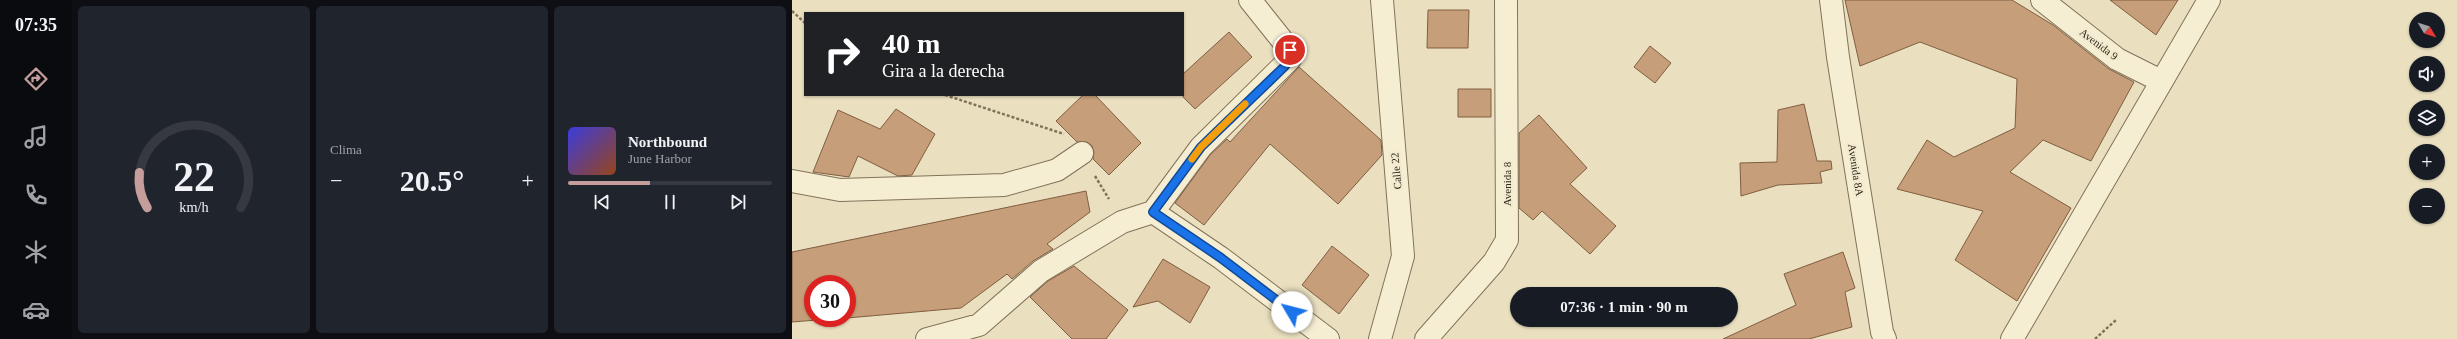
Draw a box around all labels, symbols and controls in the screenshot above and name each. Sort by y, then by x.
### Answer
north arrow [2409,12,2445,48]
map controls [2409,12,2445,224]
text: 07:35 [15,15,57,35]
street label: Avenida 9 [2078,26,2121,63]
icon: right [816,28,868,80]
text: 40 m [882,28,940,59]
pin [1273,33,1307,67]
icon: arrive [1279,39,1301,61]
button: sound [2409,56,2445,92]
text: Gira a la derecha [882,61,1004,81]
icon: directions [22,65,50,93]
button: layers [2409,100,2445,136]
icon: music [22,123,50,151]
text: Northbound [628,134,707,150]
text: Clima [330,142,362,157]
street label: Avenida 8A [1846,143,1866,197]
button: + [2409,144,2445,180]
text: June Harbor [628,151,692,166]
street label: Calle 22 [1388,152,1404,190]
text: 22 [173,153,215,199]
street label: Avenida 8 [1501,161,1513,206]
text: 20.5° [400,164,464,197]
text: − [330,168,342,193]
text: + [522,168,534,193]
icon: phone [22,181,50,209]
button: − [2409,188,2445,224]
icon: previous [591,191,613,213]
icon: pause [659,191,681,213]
icon: next [727,191,749,213]
text: km/h [179,198,209,214]
icon: climate [22,238,50,266]
speed limit sign: 30 [804,275,856,327]
position arrow [1271,291,1313,333]
icon: car [22,296,50,324]
text: 07:36 · 1 min · 90 m [1560,299,1688,315]

